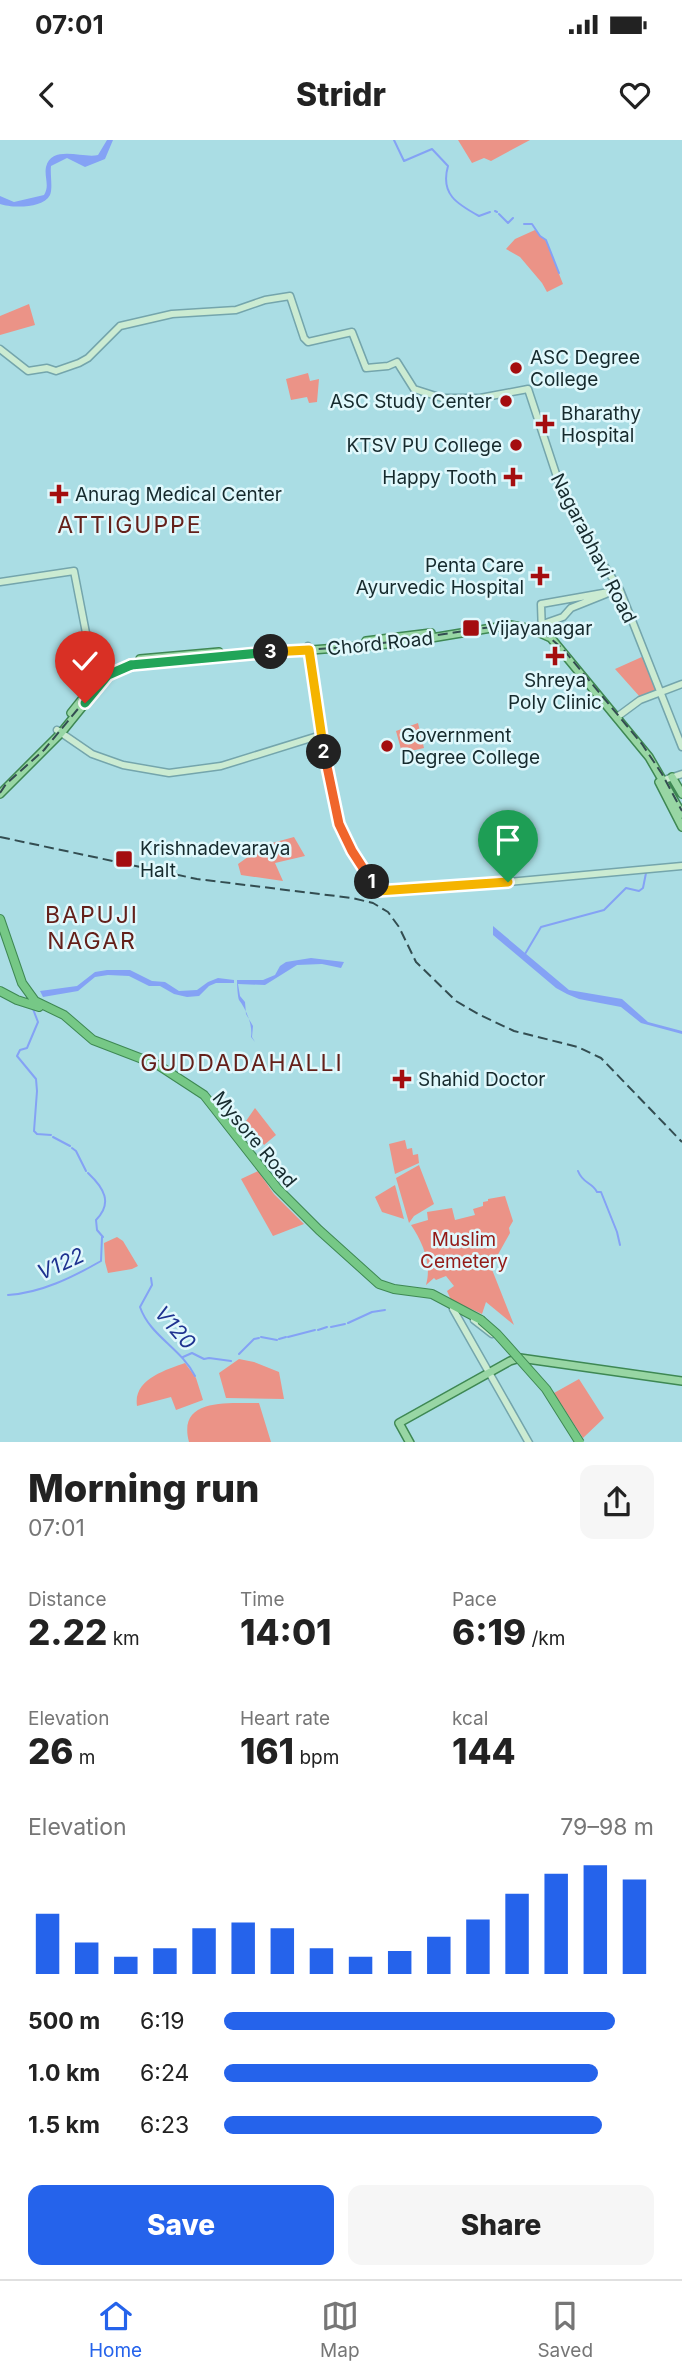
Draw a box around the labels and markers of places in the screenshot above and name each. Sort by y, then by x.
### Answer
place label: ASC Degree College [530,346,640,391]
marker: ASC Degree College [508,360,524,376]
place label: ASC Study Center [330,390,492,413]
marker: ASC Study Center [498,393,514,409]
place label: Bharathy Hospital [561,402,641,447]
marker: Bharathy Hospital [535,414,555,434]
place label: KTSV PU College [346,434,502,457]
marker: KTSV PU College [508,437,524,453]
place label: Happy Tooth [382,466,497,489]
marker: Happy Tooth [503,467,523,487]
place label: Anurag Medical Center [75,483,282,506]
marker: Anurag Medical Center [49,484,69,504]
place label: Penta Care Ayurvedic Hospital [356,554,524,599]
marker: Penta Care Ayurvedic Hospital [530,566,550,586]
place label: Vijayanagar [487,617,592,640]
marker: Vijayanagar [461,618,481,638]
pin [55,631,115,703]
pin: 3 [254,634,288,670]
marker: Shreya Poly Clinic [545,646,565,666]
place label: Shreya Poly Clinic [508,669,602,714]
place label: Government Degree College [401,724,540,769]
pin: 2 [306,734,342,770]
marker: Government Degree College [379,738,395,754]
pin [478,810,538,882]
place label: Krishnadevaraya Halt [140,837,290,882]
marker: Krishnadevaraya Halt [114,849,134,869]
pin: 1 [354,864,390,900]
place label: Shahid Doctor [418,1068,545,1091]
marker: Shahid Doctor [392,1069,412,1089]

